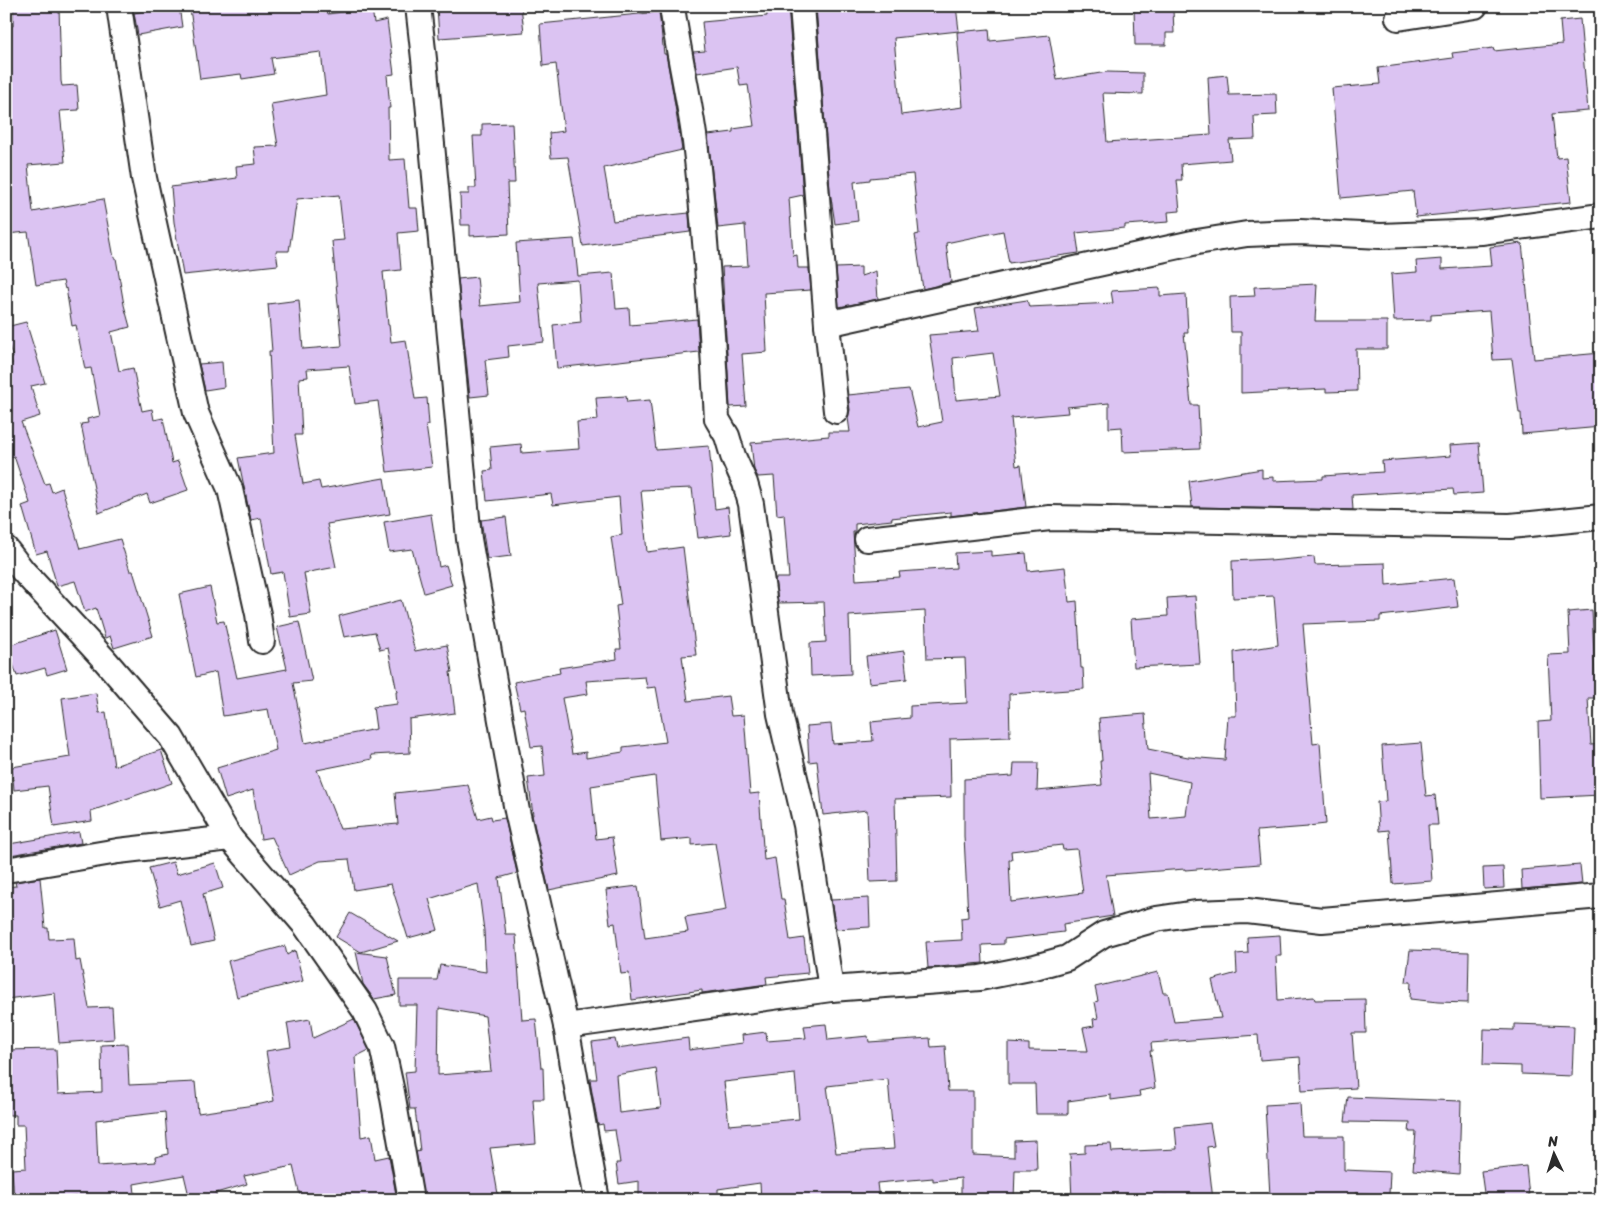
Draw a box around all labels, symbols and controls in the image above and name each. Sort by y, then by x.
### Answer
north arrow [1530,1128,1580,1178]
text: N [1546,1129,1559,1154]

